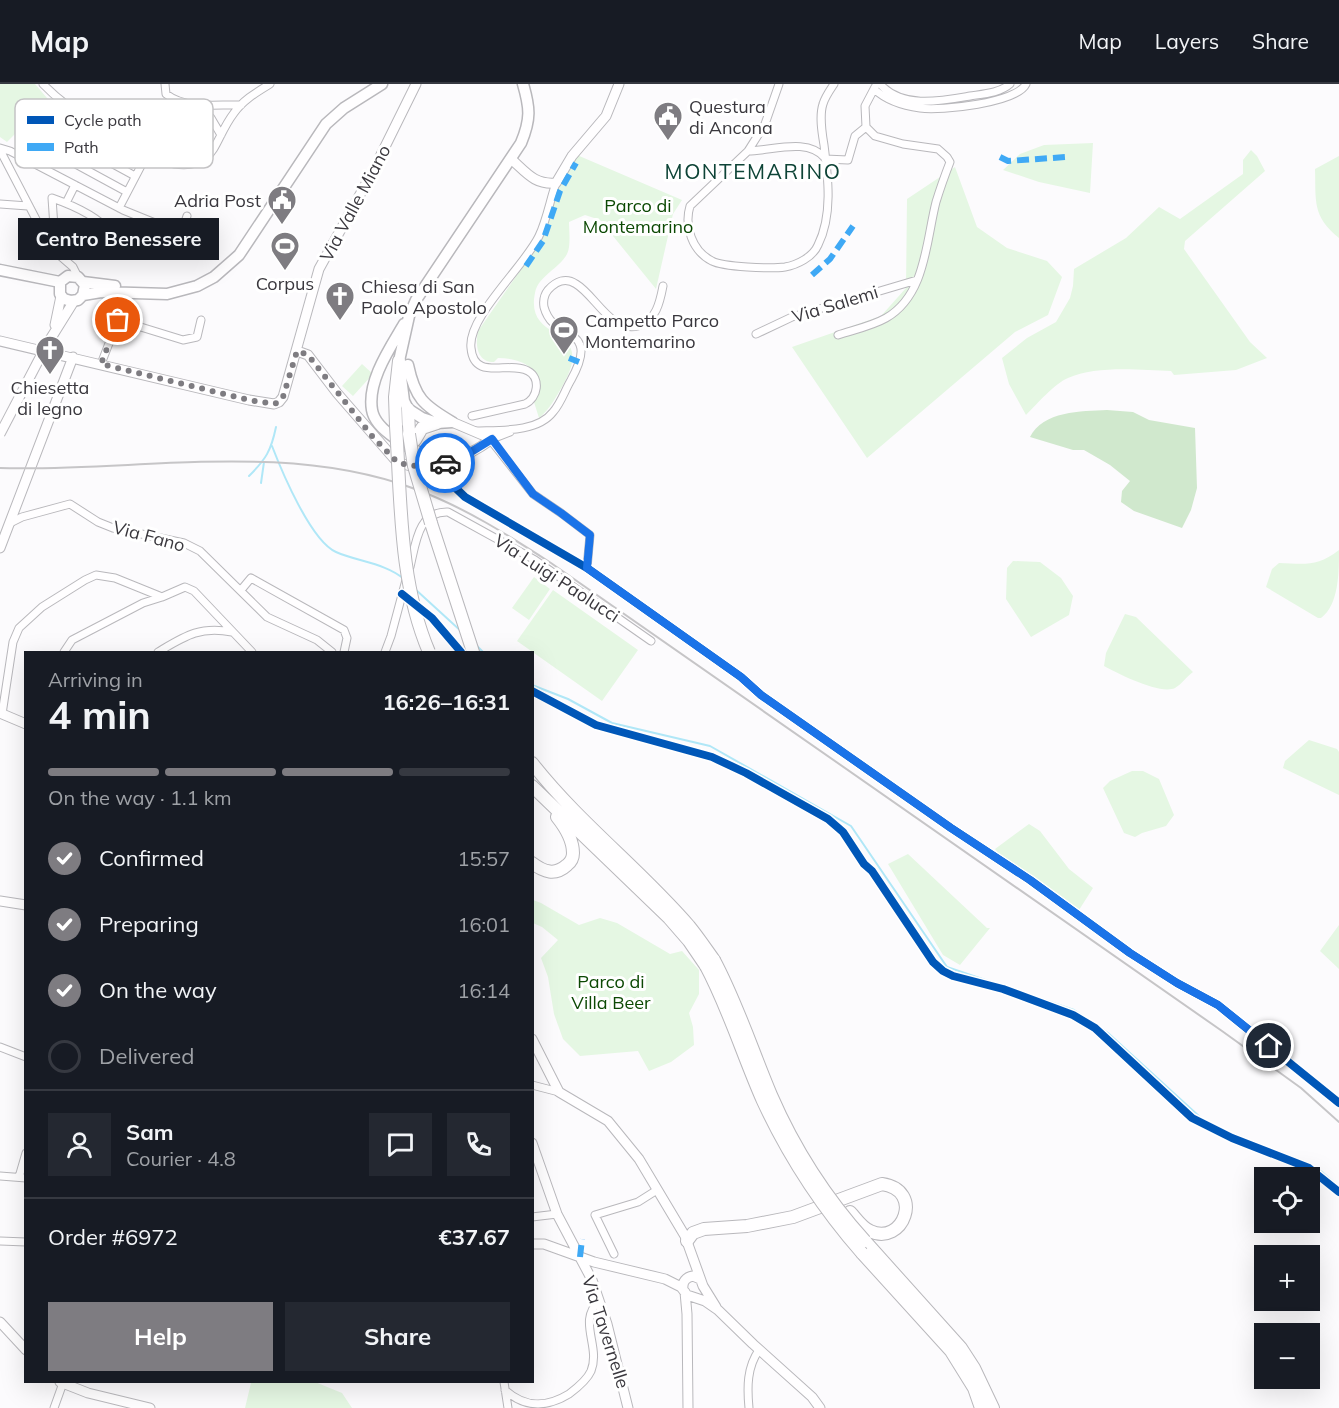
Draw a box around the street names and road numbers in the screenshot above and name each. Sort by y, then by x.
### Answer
street label: Via Valle Miano [315,141,395,265]
street label: Via Salemi [789,280,881,328]
street label: Via Fano [110,515,188,557]
street label: Via Luigi Paolucci [490,529,624,627]
street label: Via Tavernelle [577,1273,635,1391]

